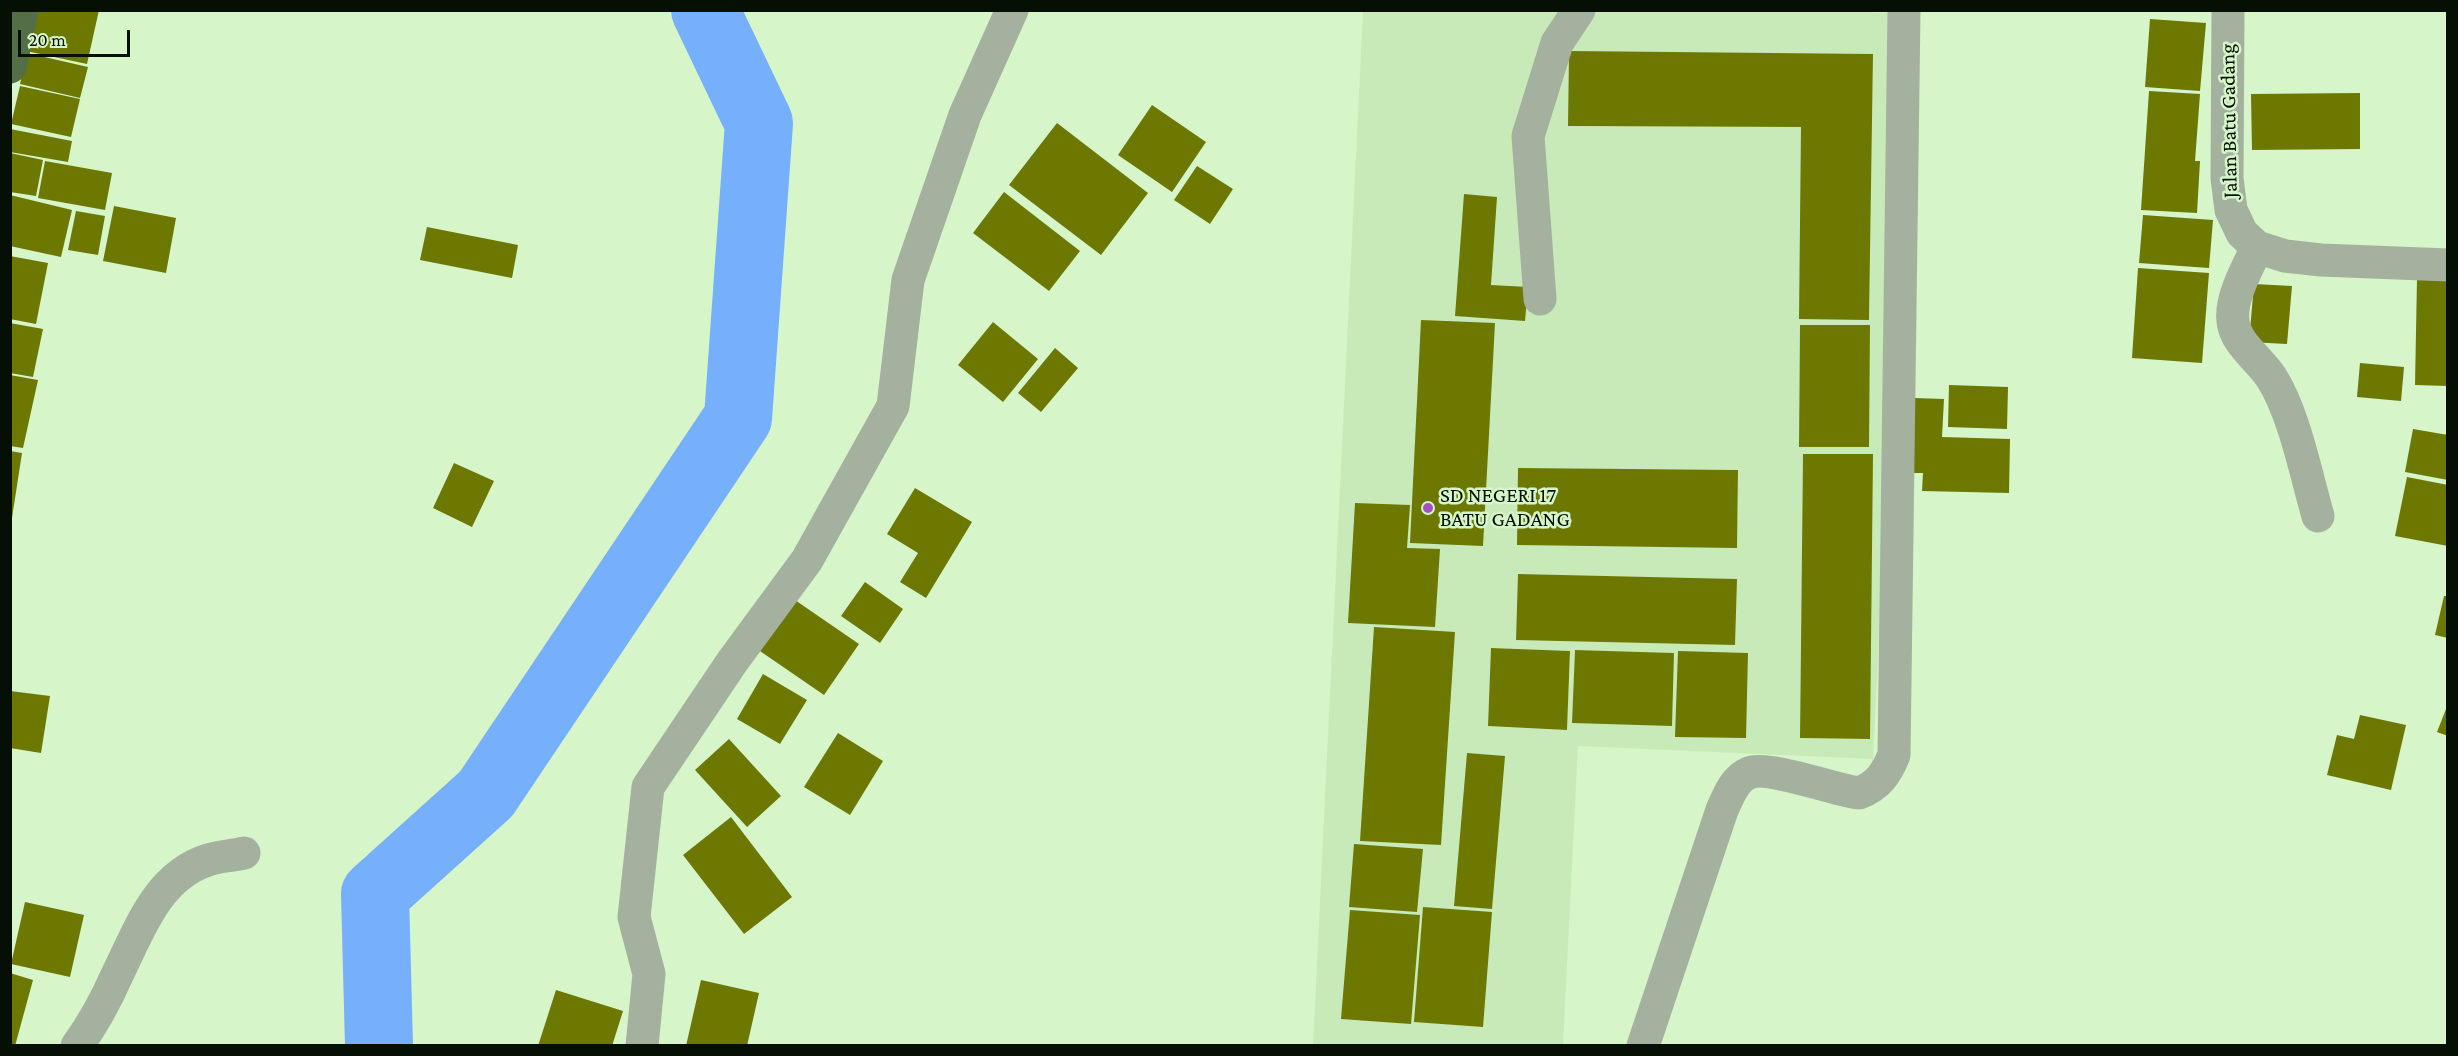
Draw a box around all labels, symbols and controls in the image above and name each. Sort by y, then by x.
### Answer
scale bar [21,18,134,56]
text: 20 m [29,30,66,50]
street label: Jalan Batu Gadang [2215,43,2243,199]
place label: SD NEGERI 17 BATU GADANG [1440,483,1570,533]
marker: SD NEGERI 17 BATU GADANG [1421,501,1435,515]

